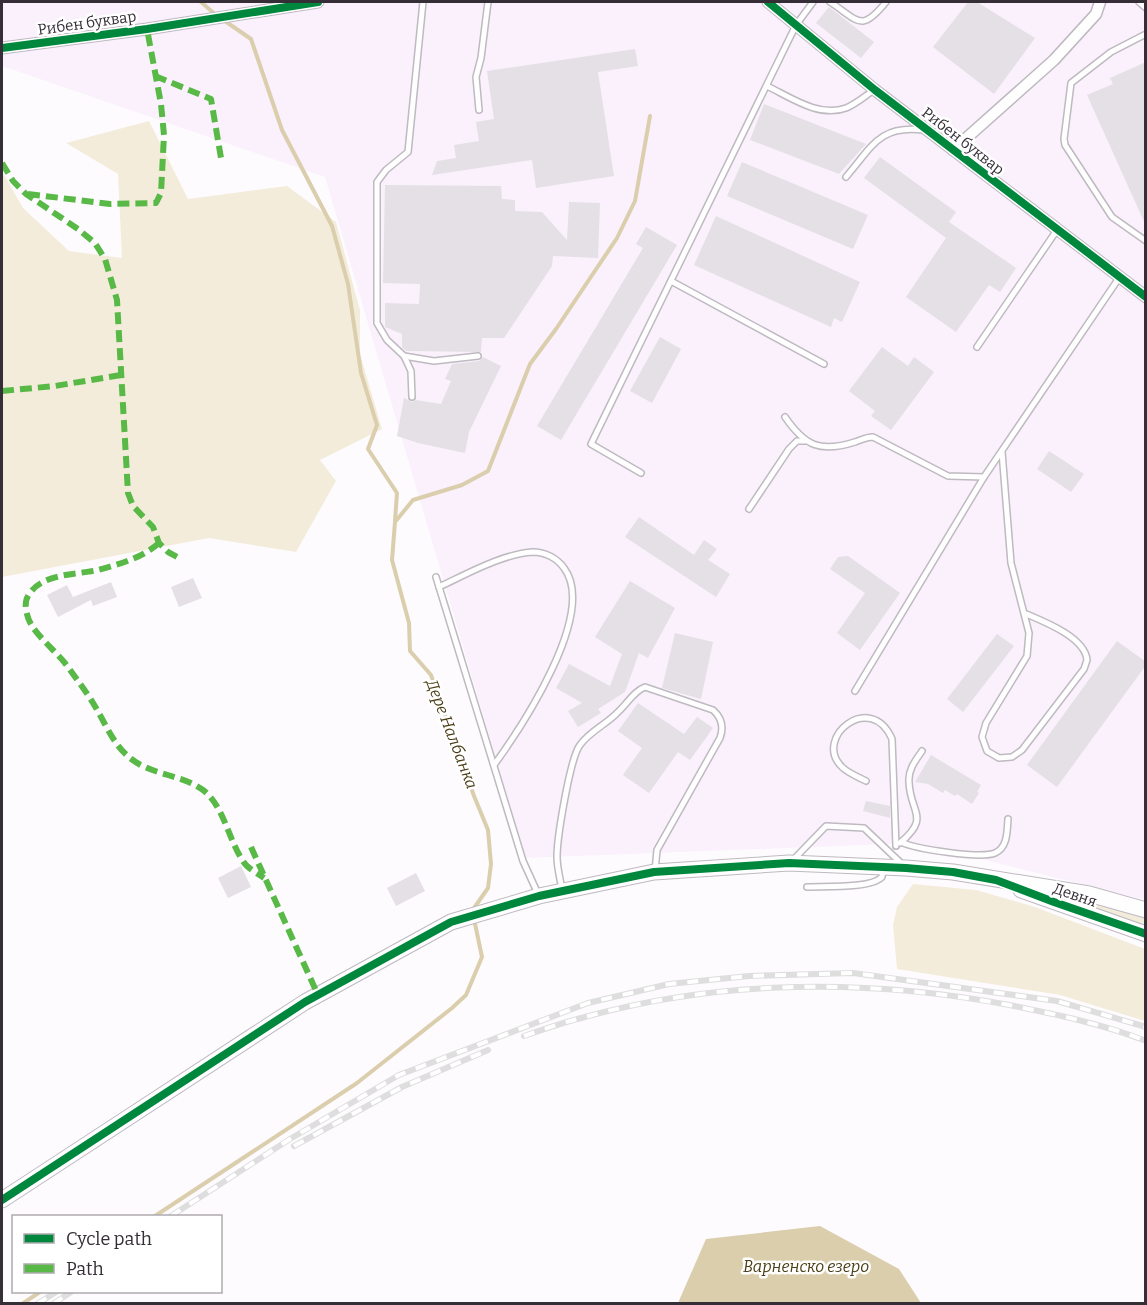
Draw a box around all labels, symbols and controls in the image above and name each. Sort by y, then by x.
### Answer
street label: Рибен буквар [37,7,137,39]
street label: Рибен буквар [918,103,1008,179]
water label: Дере Налбанка [422,676,482,791]
street label: Девня [1051,879,1099,911]
legend [12,1215,222,1293]
text: Cycle path [66,1228,152,1250]
water label: Варненско езеро [743,1257,869,1276]
text: Path [66,1258,104,1280]

